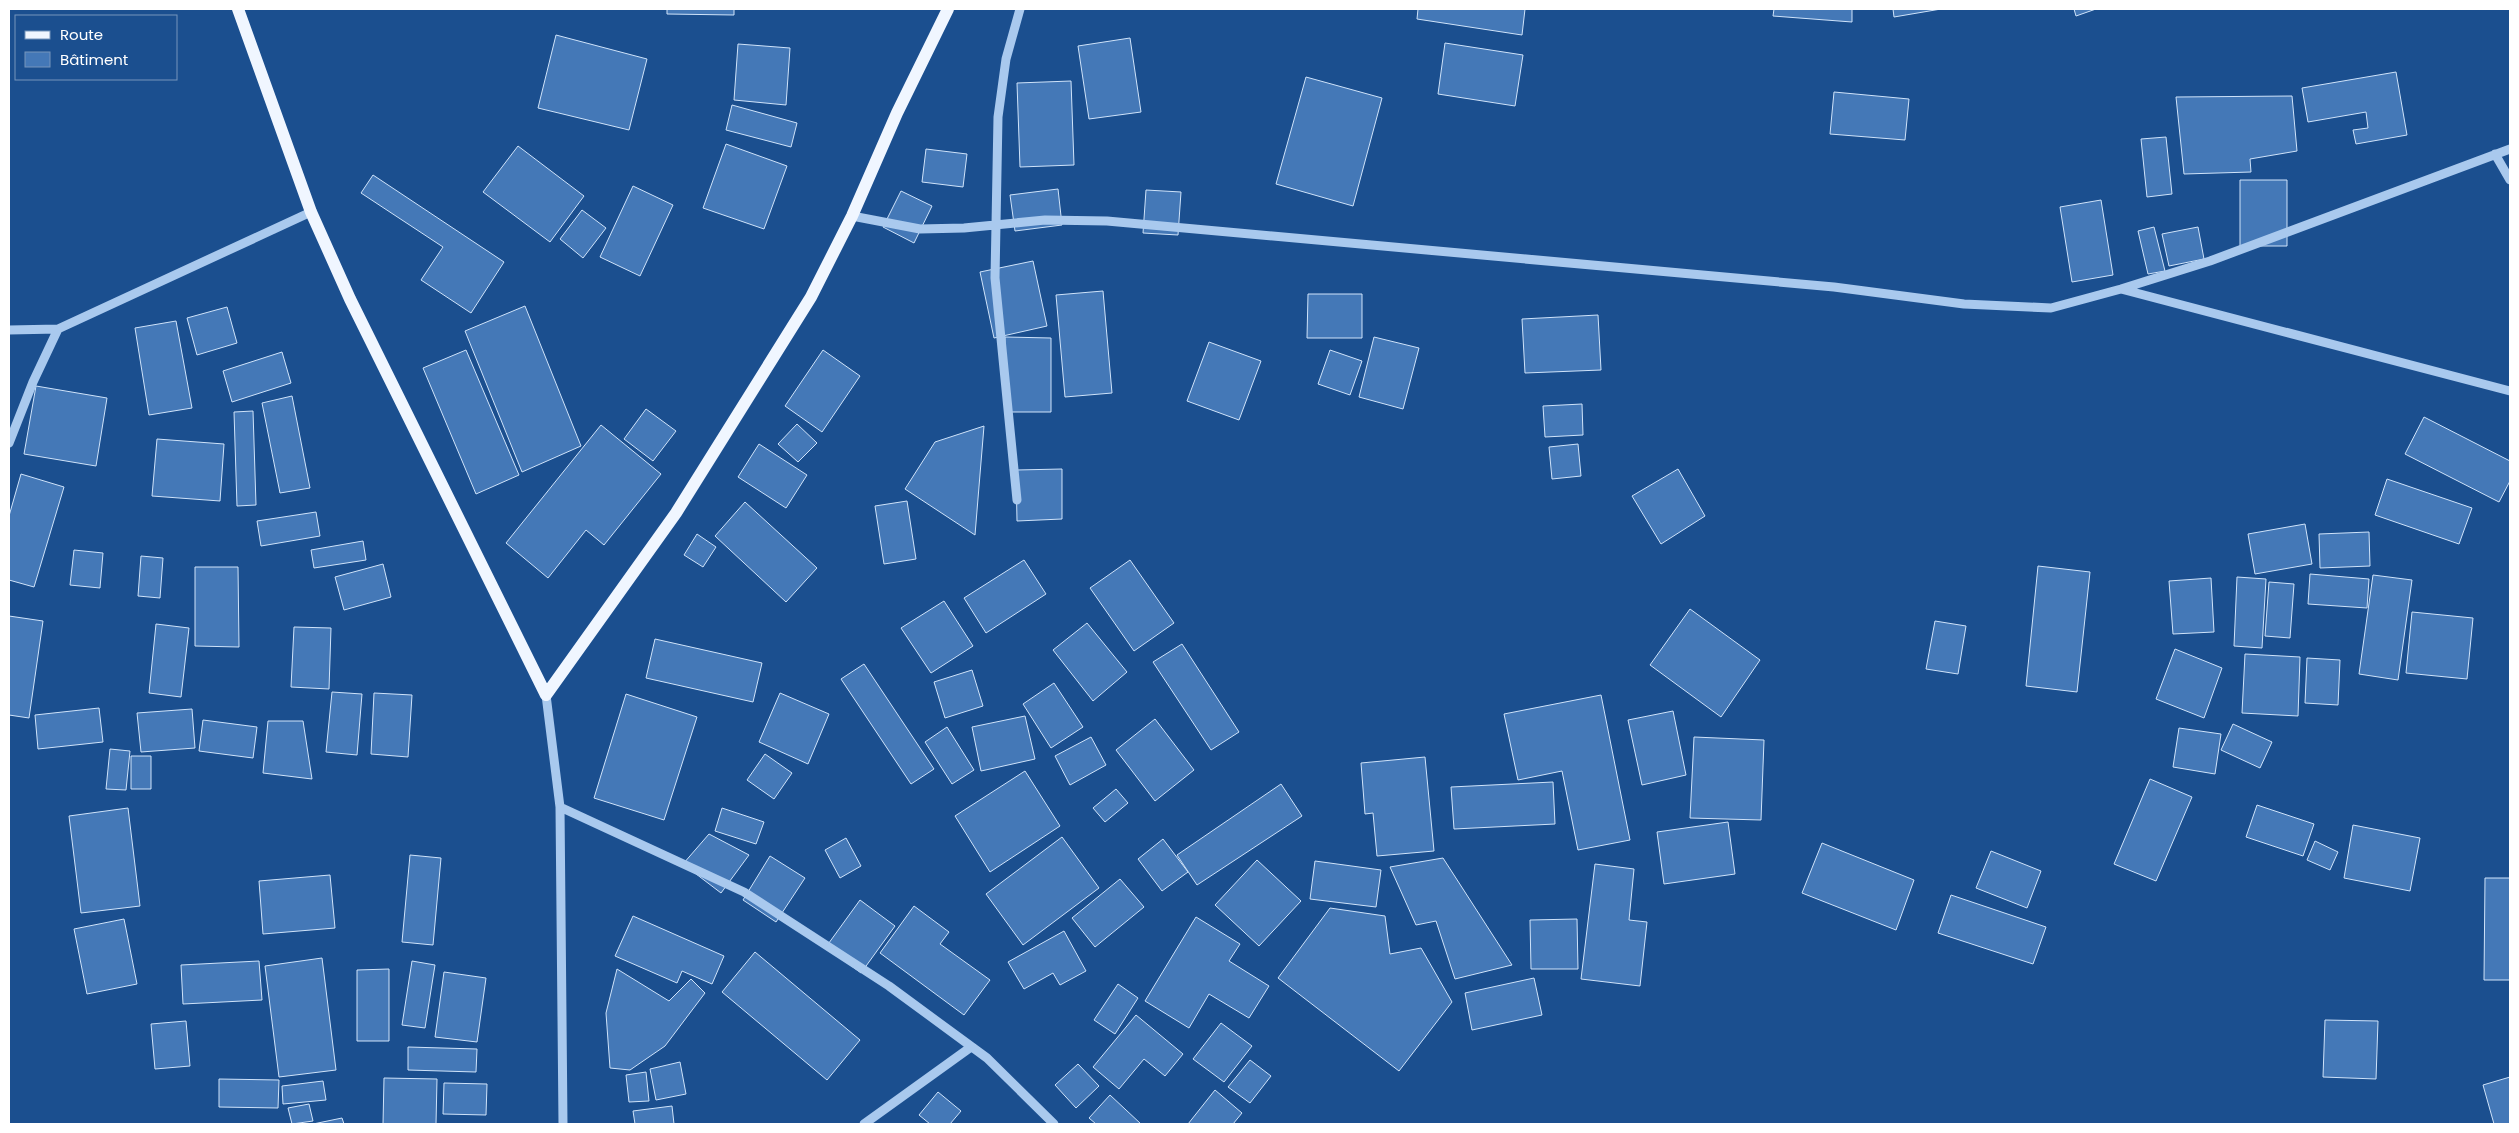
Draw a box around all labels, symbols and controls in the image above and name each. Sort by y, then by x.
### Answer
legend [15,15,178,80]
text: Route [60,24,103,45]
text: Bâtiment [60,49,128,70]

